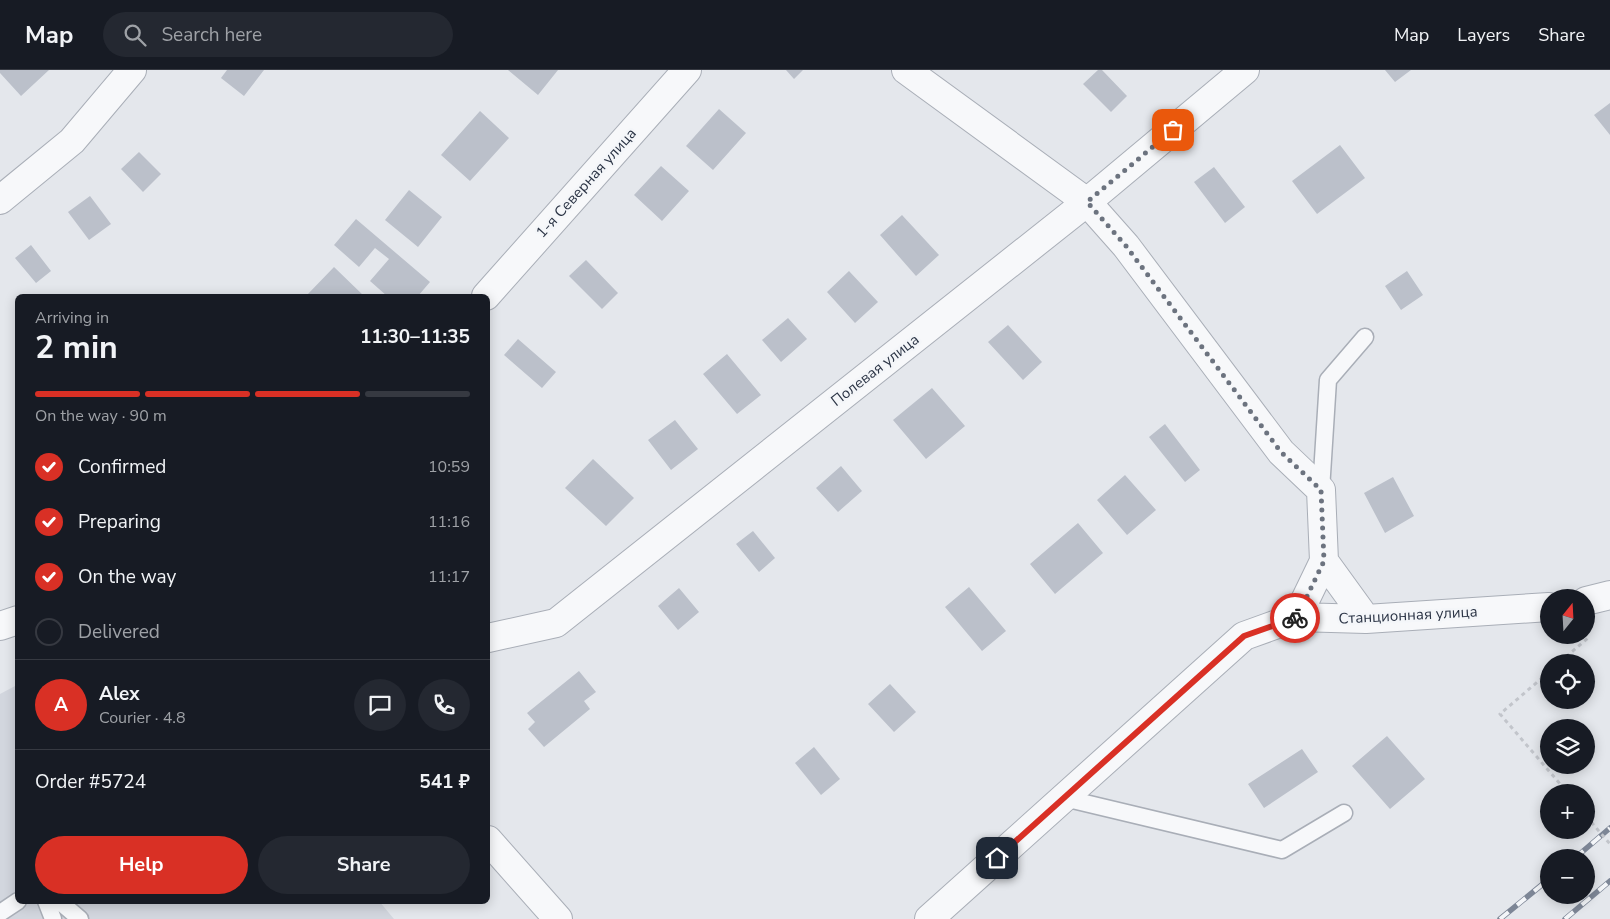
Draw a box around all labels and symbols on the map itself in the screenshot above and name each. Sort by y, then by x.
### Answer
pin [1152,109,1194,151]
street label: 1-я Северная улица [531,124,641,242]
street label: Полевая улица [827,329,923,411]
north arrow [1540,589,1595,644]
courier [1270,593,1320,643]
street label: Станционная улица [1338,601,1478,629]
pin [976,837,1018,879]

